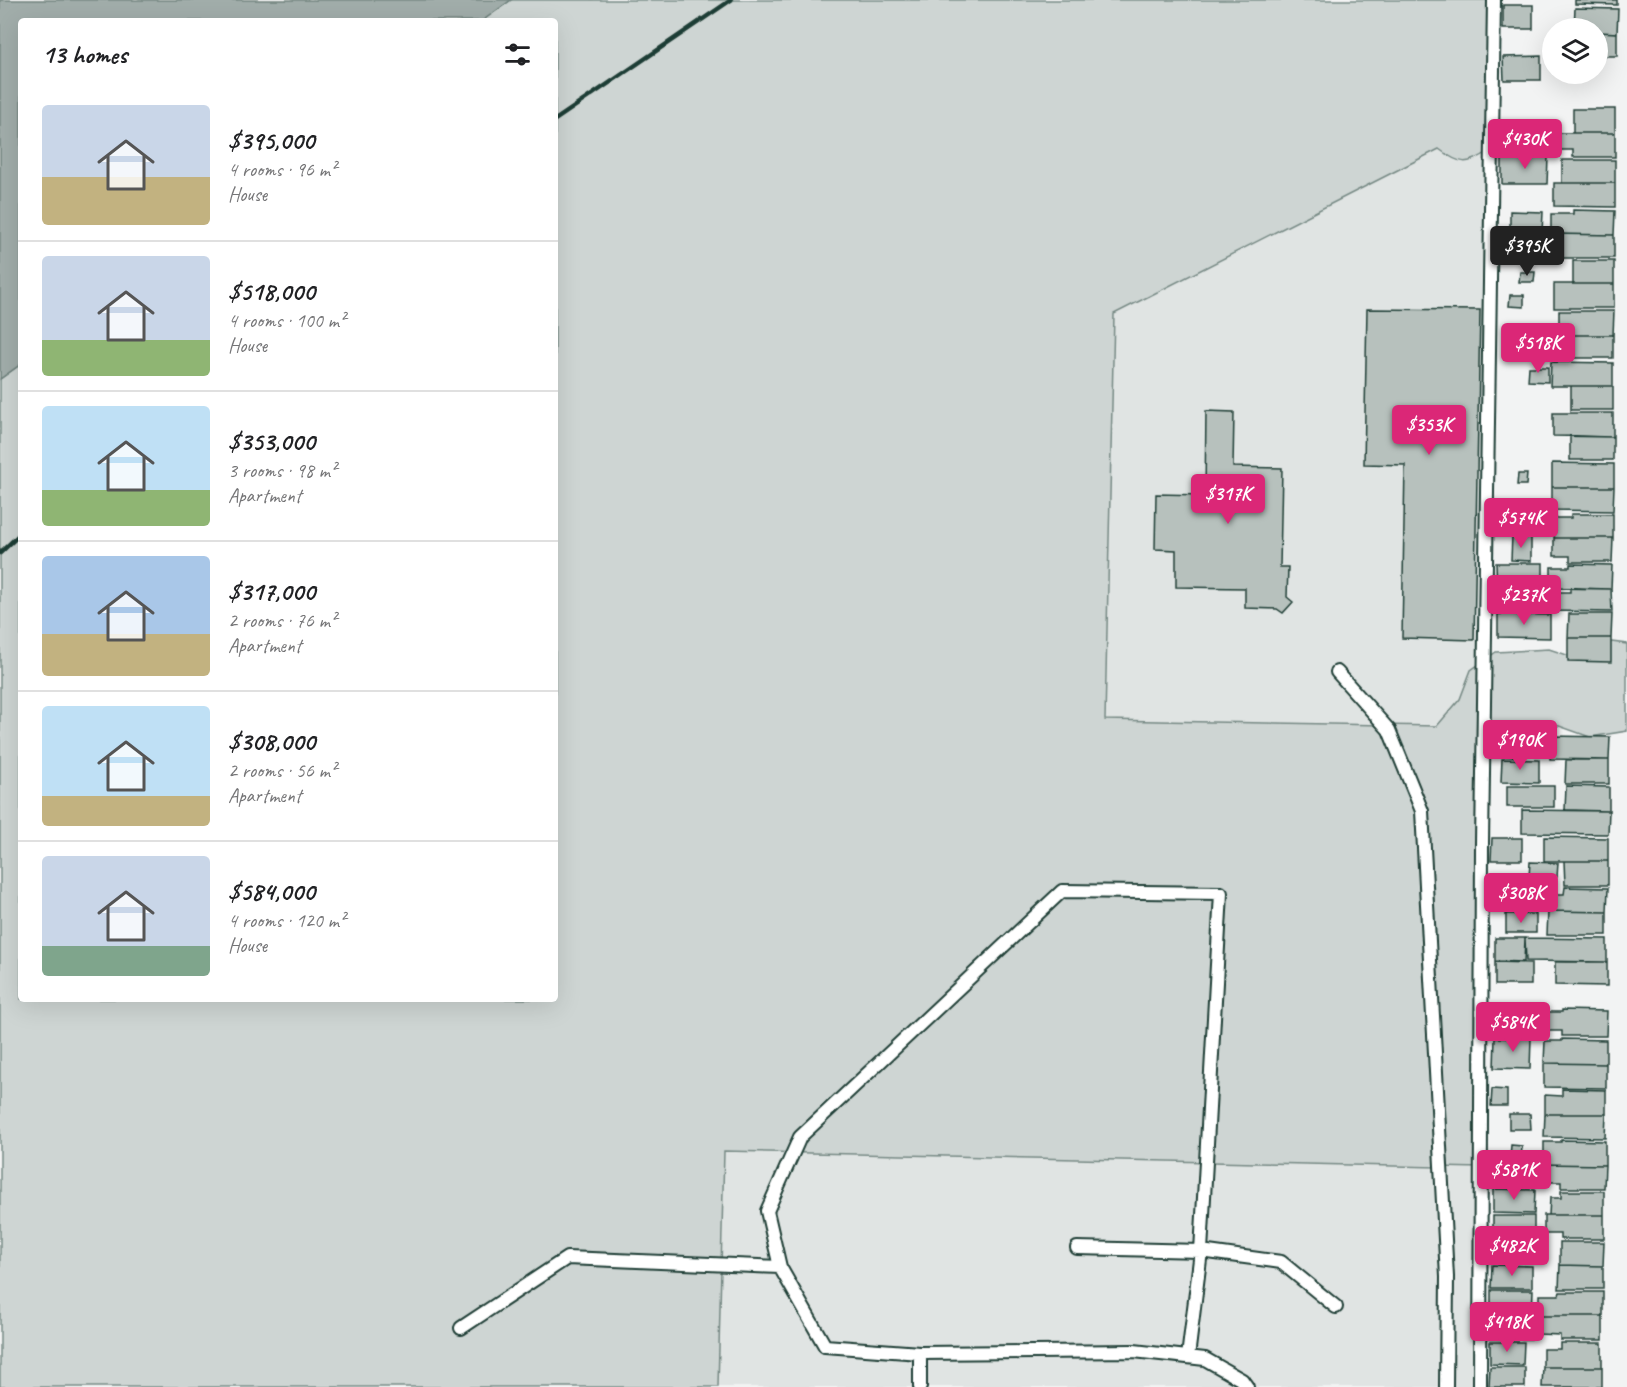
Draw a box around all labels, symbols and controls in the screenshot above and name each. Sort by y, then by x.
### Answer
map controls [1542,18,1608,84]
button: layers [1542,18,1608,84]
text: 13 homes [42,38,127,71]
icon: filters [501,38,534,71]
pin: $430K [1483,119,1567,170]
text: $395,000 [228,124,314,157]
text: $430K [1502,126,1548,151]
icon: home [90,129,162,201]
text: 4 rooms · 96 m² [228,157,336,182]
text: House [228,182,267,207]
pin: $395K [1485,226,1569,277]
text: $395K [1504,233,1550,258]
text: $518,000 [228,275,315,308]
icon: home [90,280,162,352]
text: 4 rooms · 100 m² [228,308,345,333]
pin: $518K [1496,323,1580,374]
text: $518K [1515,330,1561,355]
text: House [228,333,267,358]
pin: $353K [1387,405,1471,456]
text: $353K [1406,412,1452,437]
text: $353,000 [228,425,315,458]
icon: home [90,430,162,502]
text: 3 rooms · 98 m² [228,458,336,483]
pin: $317K [1186,474,1270,525]
text: $317K [1205,481,1251,506]
text: Apartment [228,483,301,508]
pin: $574K [1479,498,1563,549]
text: $574K [1498,505,1544,530]
text: $317,000 [228,575,315,608]
pin: $237K [1482,575,1566,626]
icon: home [90,580,162,652]
text: $237K [1501,582,1547,607]
text: 2 rooms · 76 m² [228,608,336,633]
text: Apartment [228,633,301,658]
pin: $190K [1478,720,1562,771]
text: $308,000 [228,725,315,758]
text: $190K [1497,727,1543,752]
icon: home [90,730,162,802]
text: 2 rooms · 56 m² [228,758,336,783]
text: Apartment [228,783,301,808]
pin: $308K [1479,873,1563,924]
text: $584,000 [228,875,315,908]
icon: home [90,880,162,952]
text: $308K [1498,880,1544,905]
text: 4 rooms · 120 m² [228,908,345,933]
text: House [228,933,267,958]
pin: $584K [1471,1002,1555,1053]
text: $584K [1490,1009,1536,1034]
pin: $581K [1472,1150,1556,1201]
text: $581K [1491,1157,1537,1182]
pin: $482K [1470,1226,1554,1277]
text: $482K [1489,1233,1535,1258]
pin: $418K [1465,1302,1549,1353]
text: $418K [1484,1309,1530,1334]

